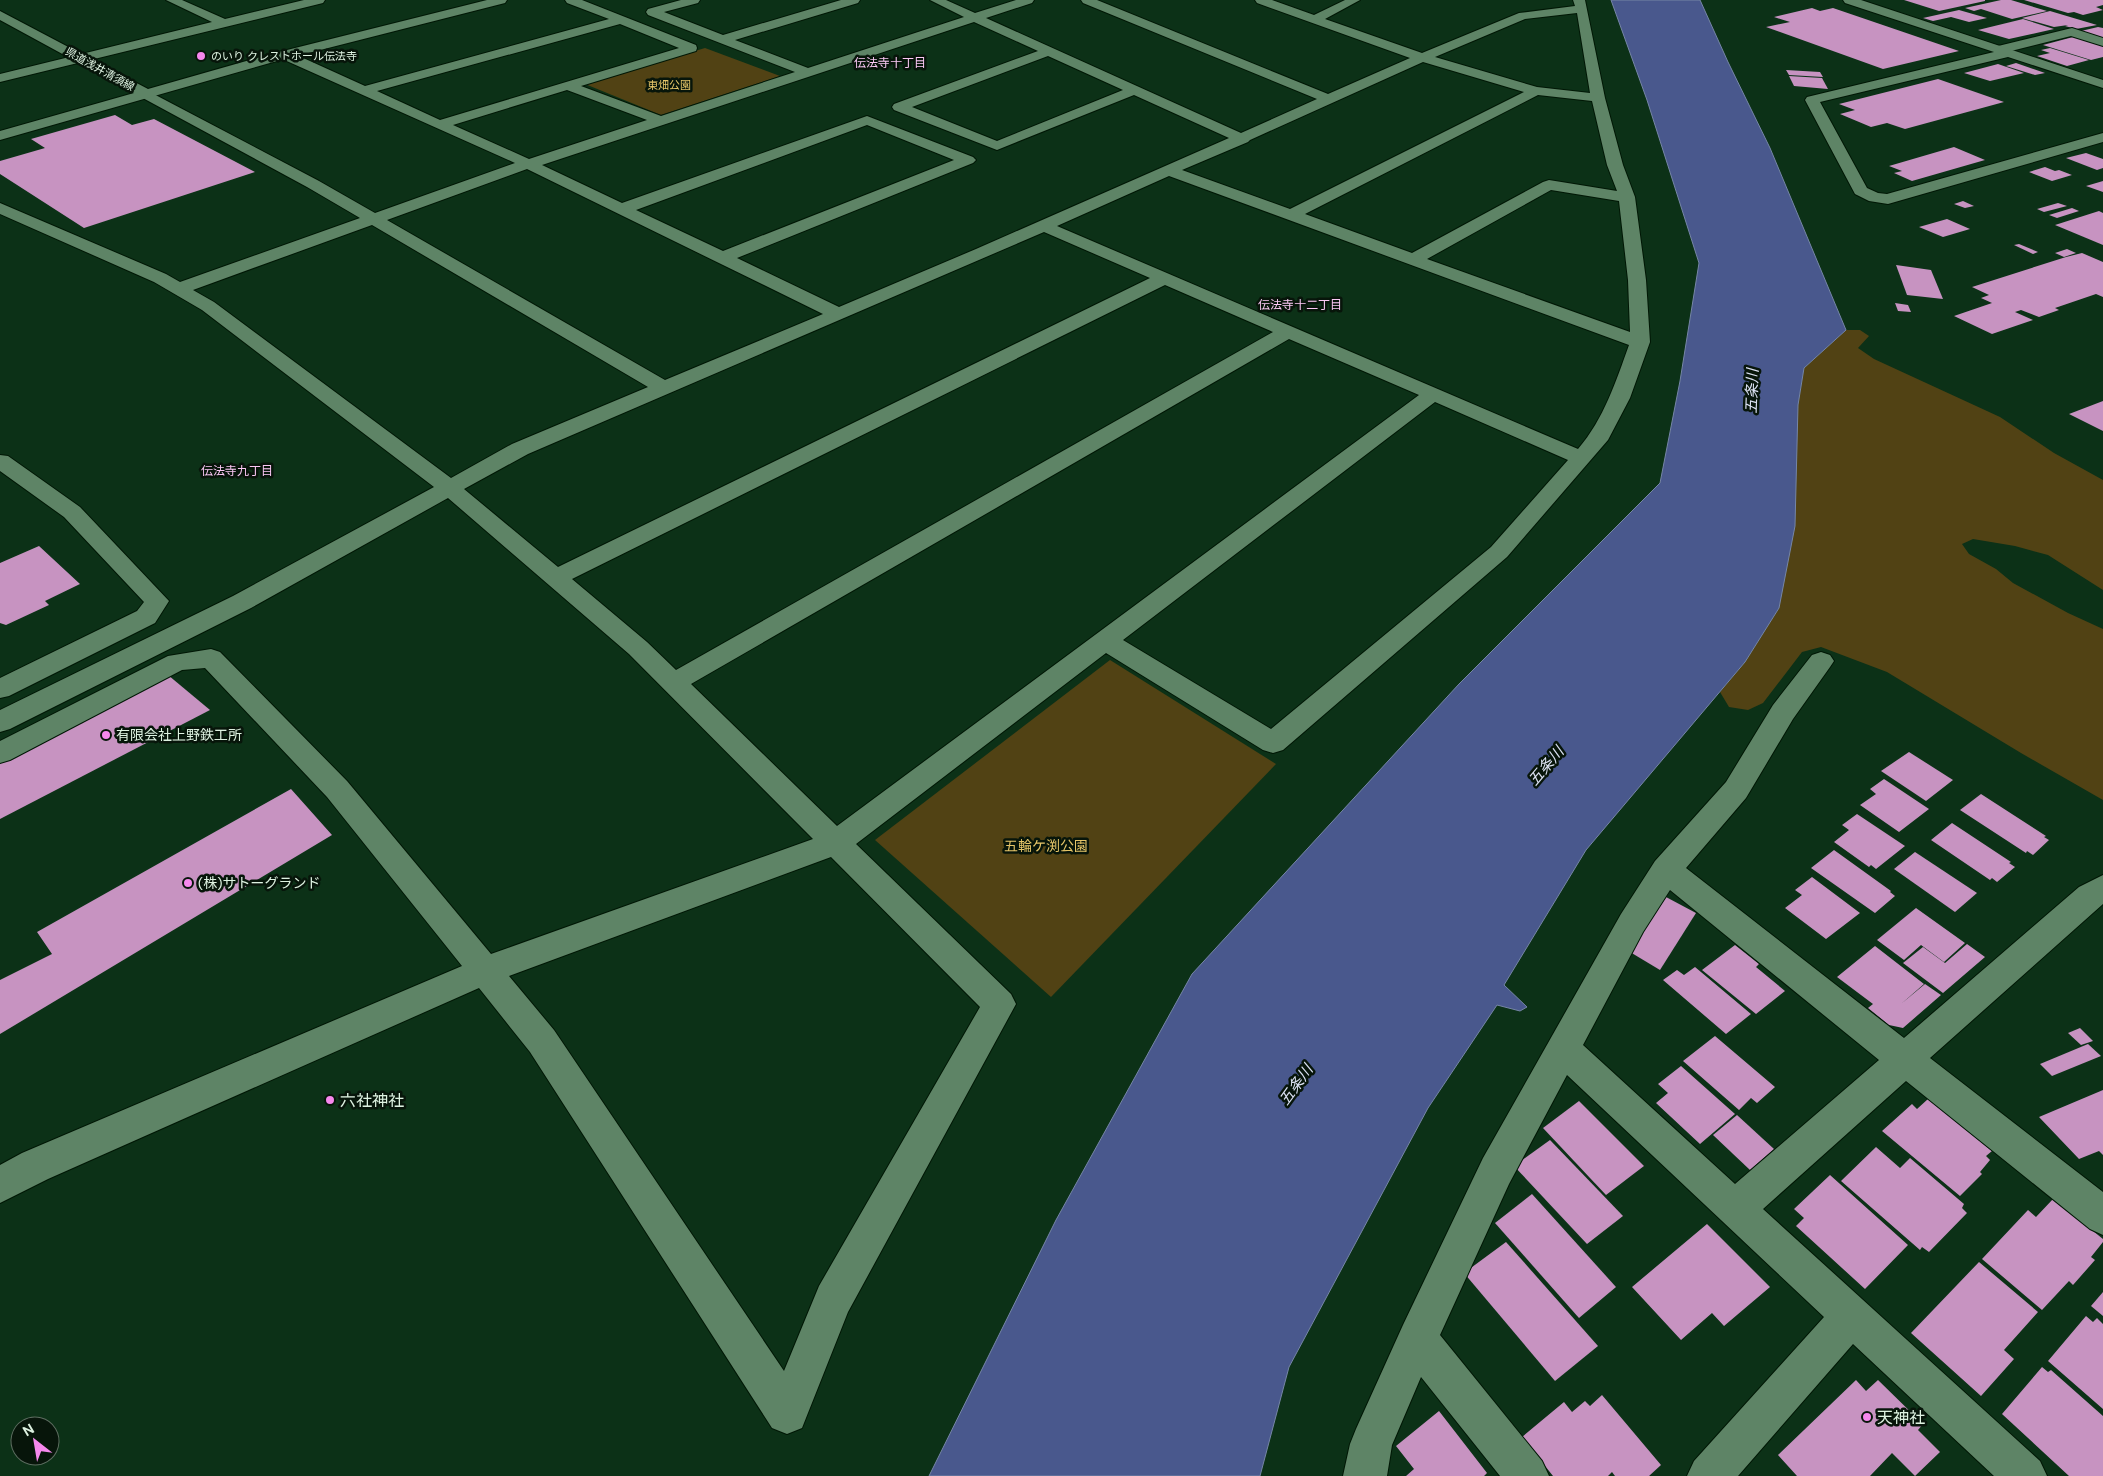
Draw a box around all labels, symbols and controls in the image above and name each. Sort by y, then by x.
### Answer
street label: 県道浅井清須線 [63,44,137,94]
place label: のいり クレストホール伝法寺 [211,49,357,63]
marker: のいり クレストホール伝法寺 [195,50,207,62]
district label: 伝法寺十丁目 [854,55,926,71]
park label: 東畑公園 [647,78,691,92]
district label: 伝法寺十二丁目 [1258,297,1342,313]
water label: 五条川 [1741,366,1763,414]
district label: 伝法寺九丁目 [201,463,273,479]
place label: 有限会社上野鉄工所 [116,726,242,744]
marker: 有限会社上野鉄工所 [100,729,112,741]
water label: 五条川 [1524,741,1569,790]
park label: 五輪ケ渕公園 [1004,837,1088,855]
place label: (株)サトーグランド [198,874,320,892]
marker: (株)サトーグランド [182,877,194,889]
water label: 五条川 [1275,1059,1318,1109]
place label: 六社神社 [340,1090,404,1111]
marker: 六社神社 [324,1094,336,1106]
place label: 天神社 [1877,1407,1925,1428]
marker: 天神社 [1861,1411,1873,1423]
north arrow [10,1416,60,1466]
text: N [19,1420,37,1440]

